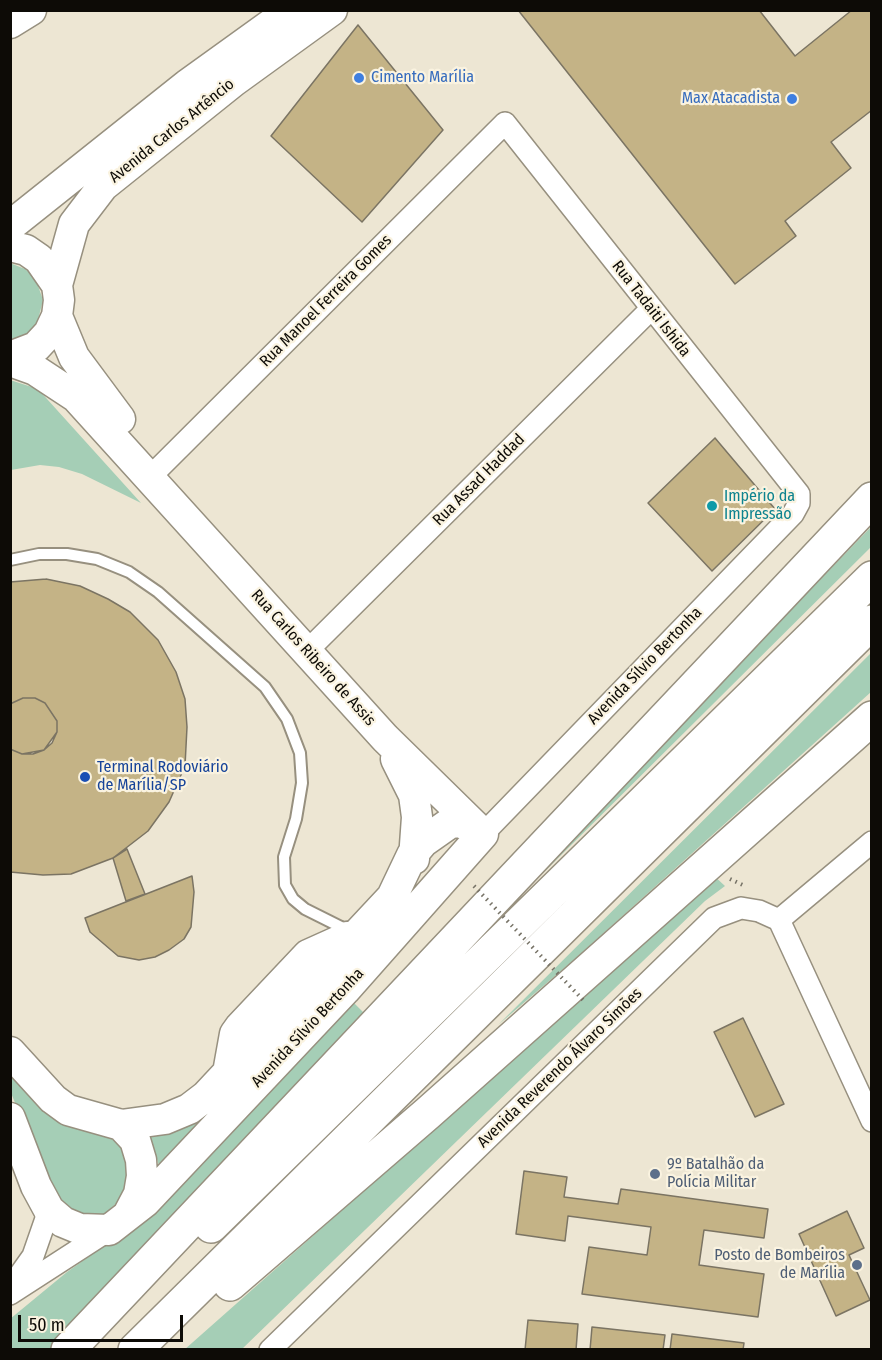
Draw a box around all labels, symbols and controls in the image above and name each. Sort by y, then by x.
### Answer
place label: Cimento Marília [371,68,474,88]
marker: Cimento Marília [352,71,366,85]
street label: Avenida Carlos Artêncio [106,75,238,187]
place label: Max Atacadista [682,89,780,109]
marker: Max Atacadista [785,92,799,106]
street label: Rua Manoel Ferreira Gomes [256,231,396,371]
street label: Rua Tadaiti Ishida [608,257,694,361]
street label: Rua Assad Haddad [429,430,529,530]
place label: Império da Impressão [724,487,795,525]
marker: Império da Impressão [705,499,719,513]
street label: Rua Carlos Ribeiro de Assis [247,586,379,730]
street label: Avenida Sílvio Bertonha [584,603,706,729]
place label: Terminal Rodoviário de Marília/SP [97,758,228,796]
marker: Terminal Rodoviário de Marília/SP [78,770,92,784]
street label: Avenida Sílvio Bertonha [248,964,368,1092]
street label: Avenida Reverendo Álvaro Simões [474,984,646,1152]
place label: 9º Batalhão da Polícia Militar [667,1155,764,1193]
marker: 9º Batalhão da Polícia Militar [648,1167,662,1181]
place label: Posto de Bombeiros de Marília [714,1246,845,1284]
marker: Posto de Bombeiros de Marília [850,1258,864,1272]
scale bar [21,1303,186,1341]
text: 50 m [29,1314,65,1336]

